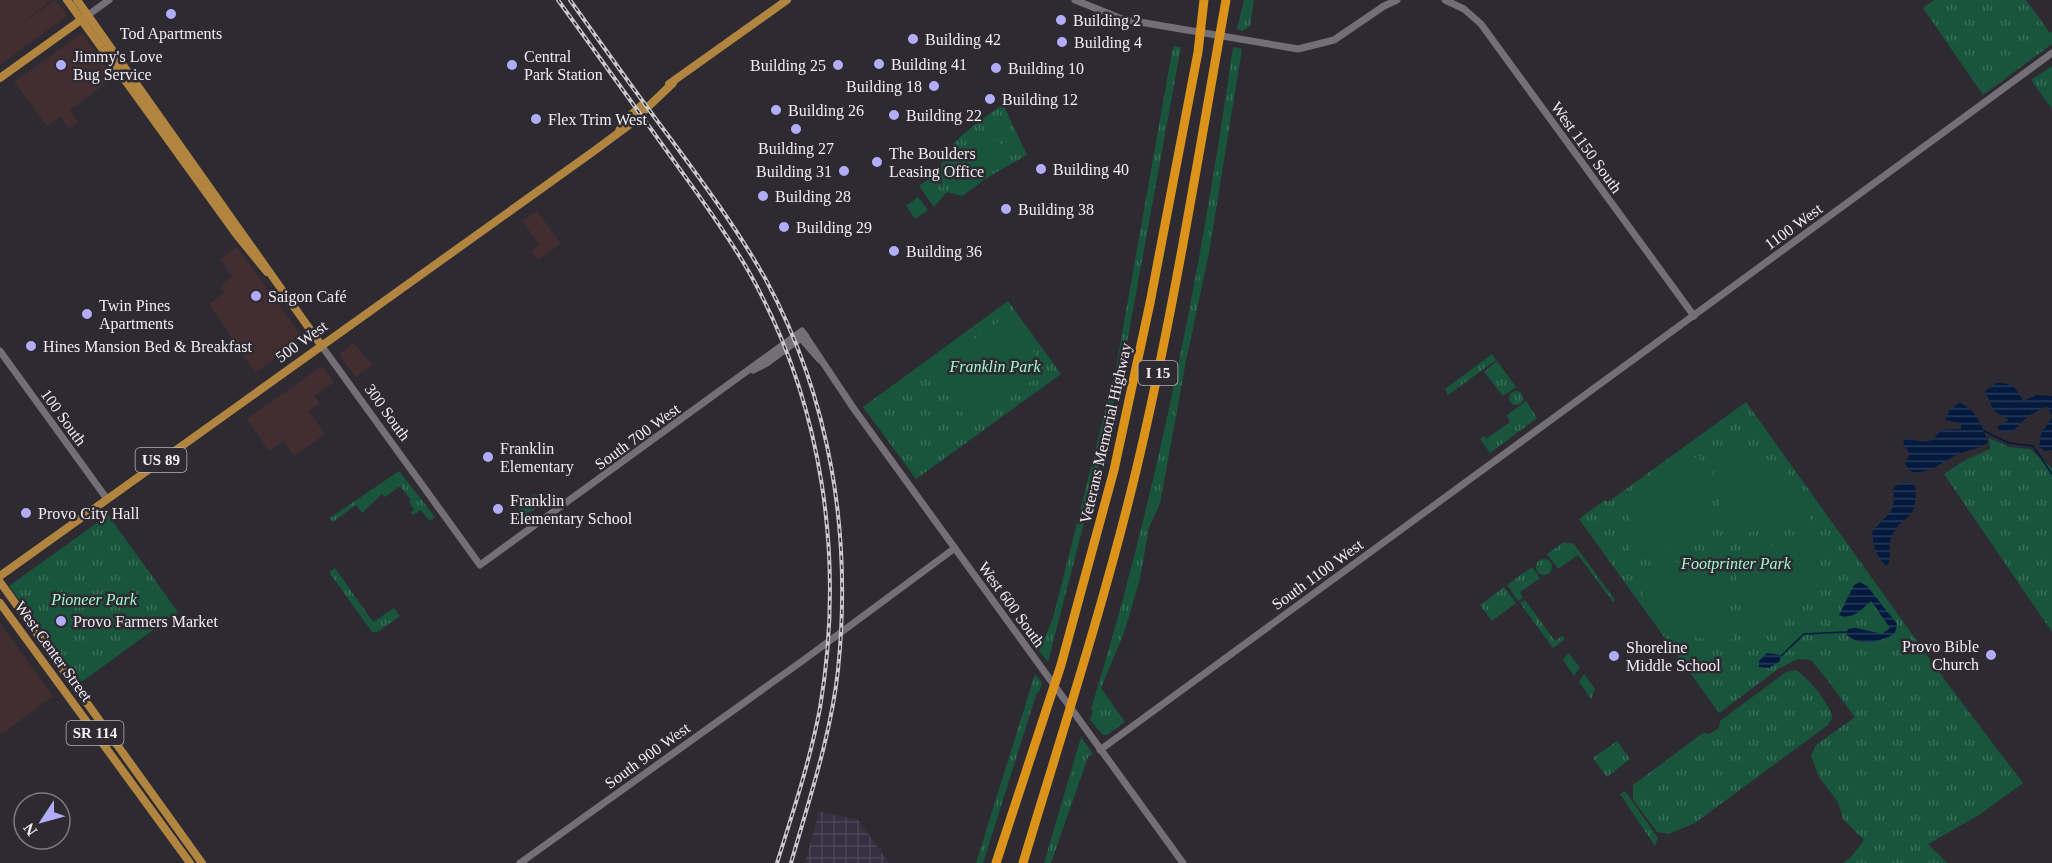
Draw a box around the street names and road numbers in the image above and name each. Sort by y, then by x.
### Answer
street label: West 1150 South [1548,98,1625,196]
street label: 1100 West [1761,200,1826,253]
street label: 500 West [272,317,331,366]
street label: Veterans Memorial Highway [1076,341,1136,525]
road number: I 15 [1138,361,1178,385]
street label: 300 South [362,381,414,444]
street label: 100 South [38,386,90,449]
street label: South 700 West [592,400,683,473]
road number: US 89 [136,448,186,472]
street label: South 1100 West [1269,535,1366,613]
street label: West 600 South [975,558,1048,650]
street label: West Center Street [12,598,96,705]
street label: South 900 West [602,719,693,792]
road number: SR 114 [66,721,124,745]

